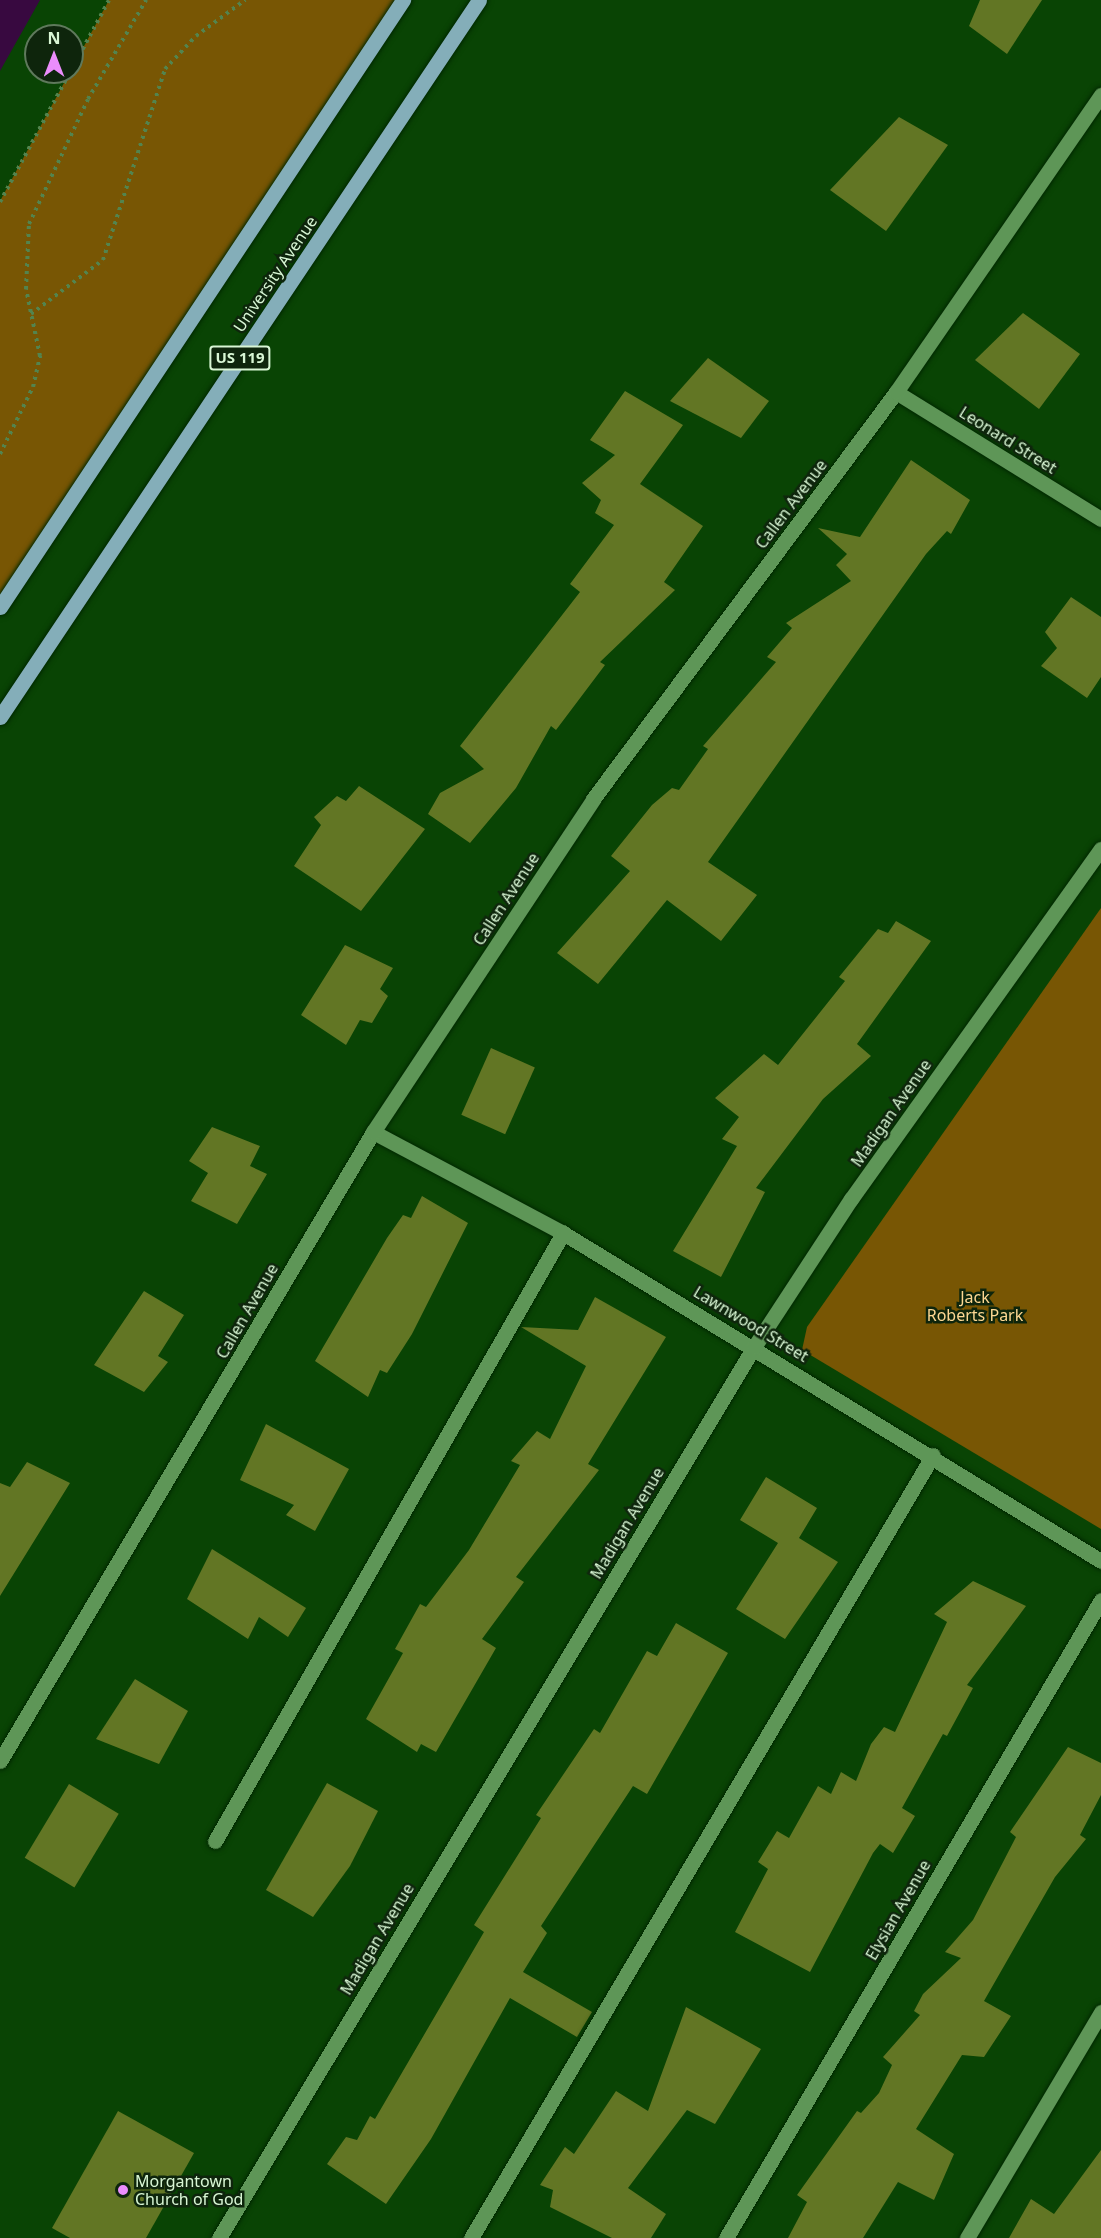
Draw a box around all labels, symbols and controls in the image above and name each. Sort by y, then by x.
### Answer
north arrow [24,24,84,84]
text: N [47,27,61,49]
street label: University Avenue [229,212,321,336]
road number: US 119 [208,346,272,370]
street label: Leonard Street [956,402,1060,478]
street label: Callen Avenue [751,456,831,552]
street label: Callen Avenue [469,849,543,949]
street label: Madigan Avenue [847,1056,935,1170]
street label: Callen Avenue [212,1260,282,1362]
street label: Lawnwood Street [690,1282,812,1366]
park label: Jack Roberts Park [927,1287,1023,1325]
street label: Madigan Avenue [586,1464,668,1582]
street label: Elysian Avenue [862,1857,934,1963]
street label: Madigan Avenue [336,1880,418,1998]
place label: Morgantown Church of God [135,2171,243,2209]
marker: Morgantown Church of God [116,2183,130,2197]

